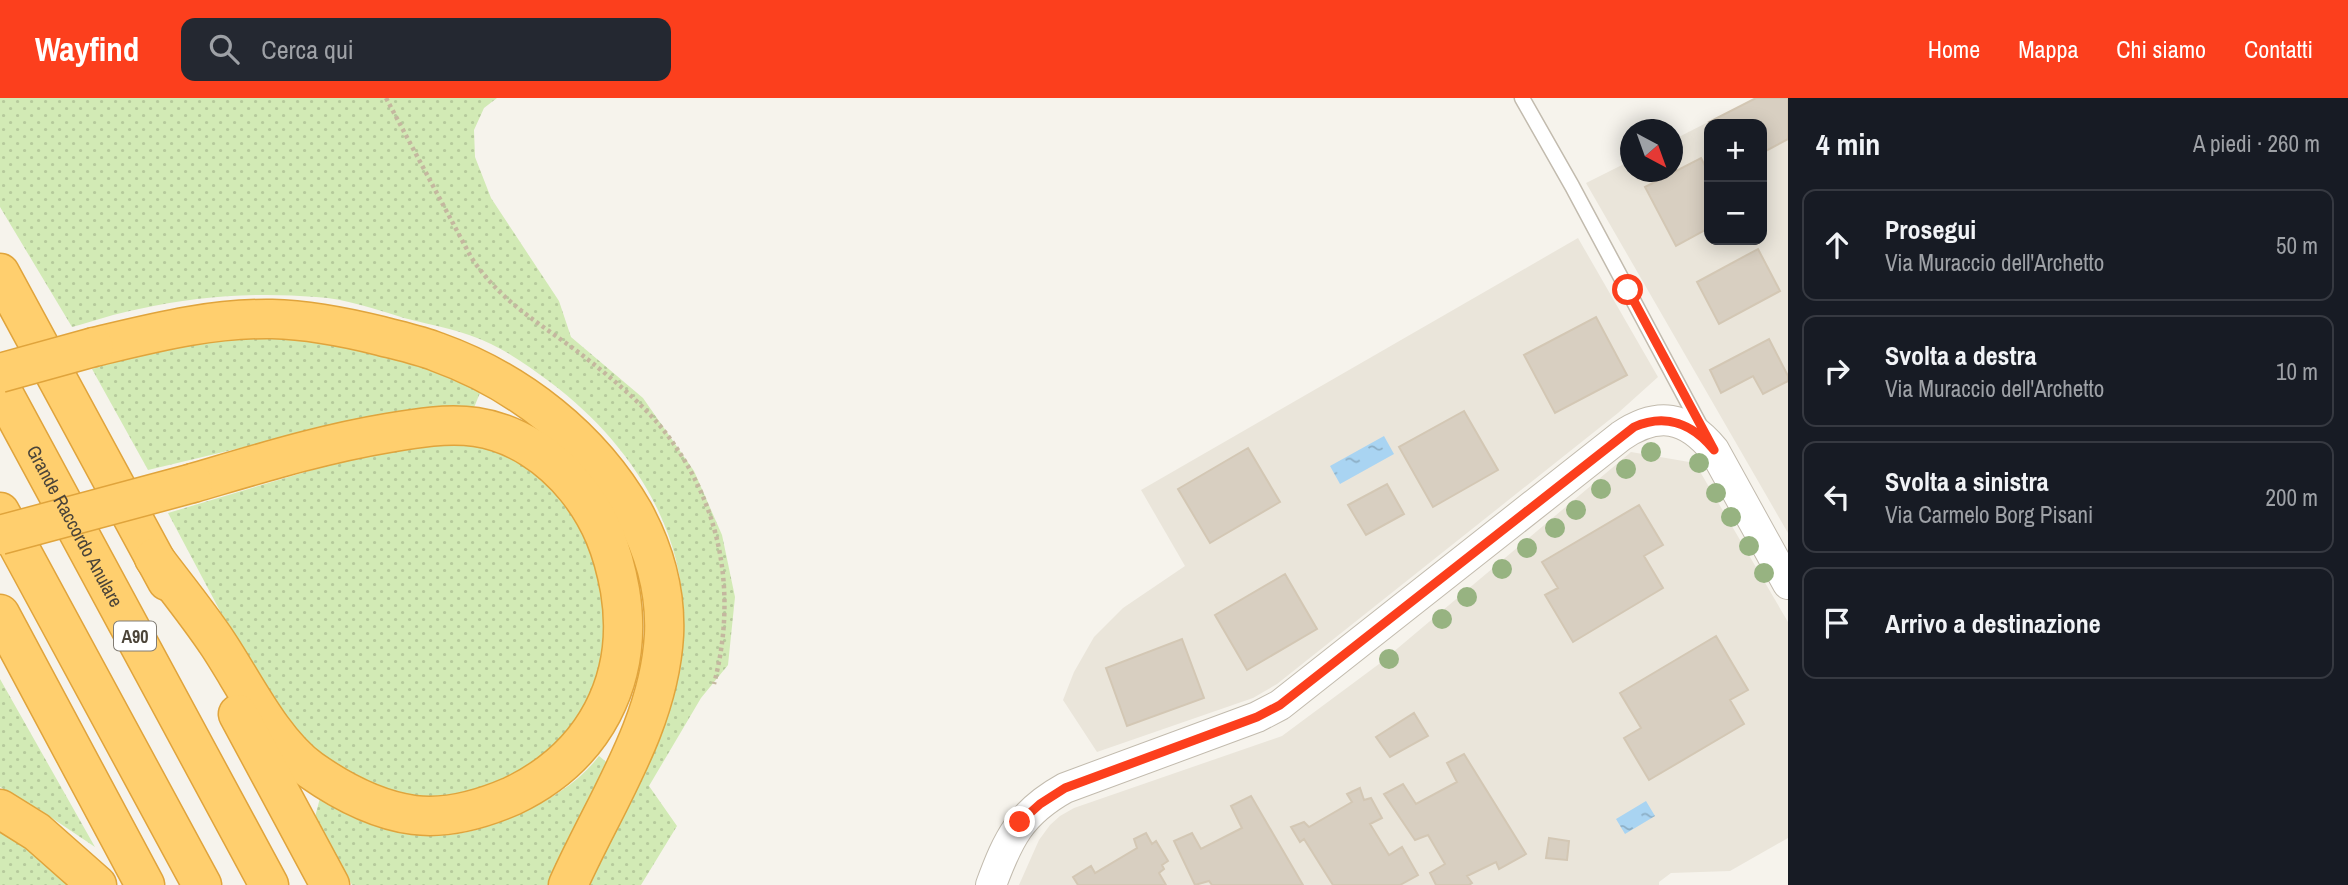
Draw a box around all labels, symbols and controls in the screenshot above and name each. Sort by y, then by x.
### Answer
search box [181,18,671,81]
text: Wayfind [35,27,139,71]
icon: search [205,30,243,68]
text: Cerca qui [261,32,354,67]
text: Home [1928,33,1980,65]
text: Mappa [2018,33,2078,65]
text: Chi siamo [2116,33,2206,65]
text: Contatti [2244,33,2313,65]
north arrow [1620,119,1683,182]
map controls [1704,119,1767,245]
button: + [1704,119,1767,182]
text: 4 min [1816,124,1880,164]
text: A piedi · 260 m [2193,128,2320,159]
button: − [1704,182,1767,245]
text: Prosegui [1885,212,1976,247]
icon: ahead [1818,226,1856,264]
text: 50 m [2276,230,2318,261]
text: Via Muraccio dell'Archetto [1885,247,2104,278]
route start [1612,274,1643,305]
text: Svolta a destra [1885,338,2037,373]
icon: right [1818,352,1856,390]
text: 10 m [2276,356,2318,387]
text: Via Muraccio dell'Archetto [1885,373,2104,404]
street label: Grande Raccordo Anulare [21,441,129,612]
text: Svolta a sinistra [1885,464,2049,499]
icon: left [1818,478,1856,516]
text: 200 m [2266,482,2318,513]
text: Via Carmelo Borg Pisani [1885,499,2093,530]
icon: arrive [1818,604,1856,642]
text: Arrivo a destinazione [1885,606,2101,641]
road number: A90 [114,622,156,650]
route end [1004,806,1035,837]

